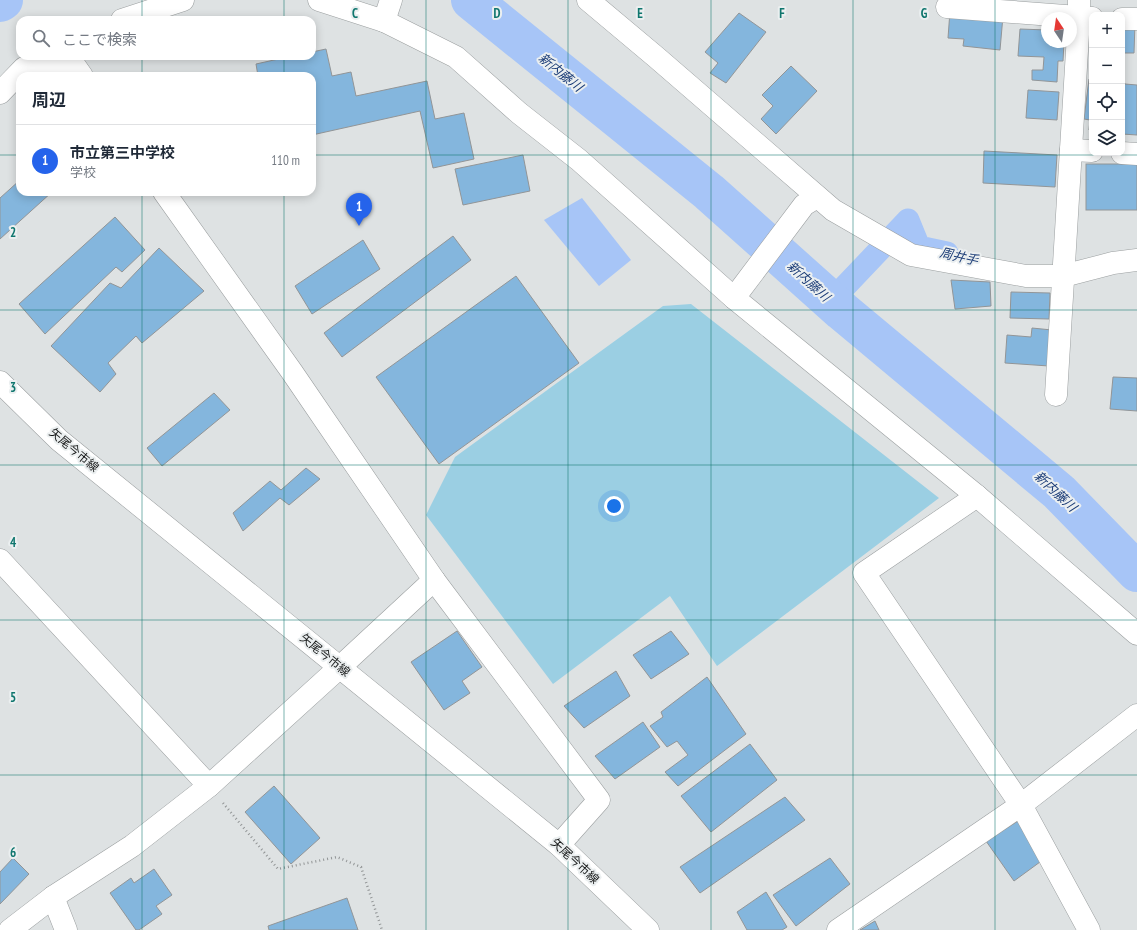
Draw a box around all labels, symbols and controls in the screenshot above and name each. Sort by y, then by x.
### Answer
text: C [352,5,358,22]
text: D [494,5,501,22]
text: E [637,5,643,22]
text: F [779,5,785,22]
text: G [921,5,928,22]
north arrow [1041,12,1077,48]
map controls [1089,12,1125,156]
button: + [1089,12,1125,48]
search box [16,16,316,60]
icon: search [30,27,52,49]
text: ここで検索 [62,30,137,49]
button: − [1089,48,1125,84]
water label: 新内藤川 [535,49,588,97]
button: locate [1089,84,1125,120]
text: 周辺 [32,89,66,111]
button: layers [1089,120,1125,156]
text: 市立第三中学校 [70,143,175,162]
text: 1 [42,152,48,169]
text: 110 m [271,152,300,169]
text: 学校 [70,164,96,181]
pin: 1 [346,193,372,226]
text: 2 [10,224,16,241]
water label: 周井手 [938,244,981,269]
water label: 新内藤川 [784,258,835,306]
text: 3 [10,379,16,396]
street label: 矢尾今市線 [47,425,102,475]
water label: 新内藤川 [1031,467,1082,517]
your location [604,496,624,516]
text: 4 [10,534,17,551]
street label: 矢尾今市線 [297,630,353,679]
text: 5 [10,689,16,706]
street label: 矢尾今市線 [548,835,602,887]
text: 6 [10,844,16,861]

